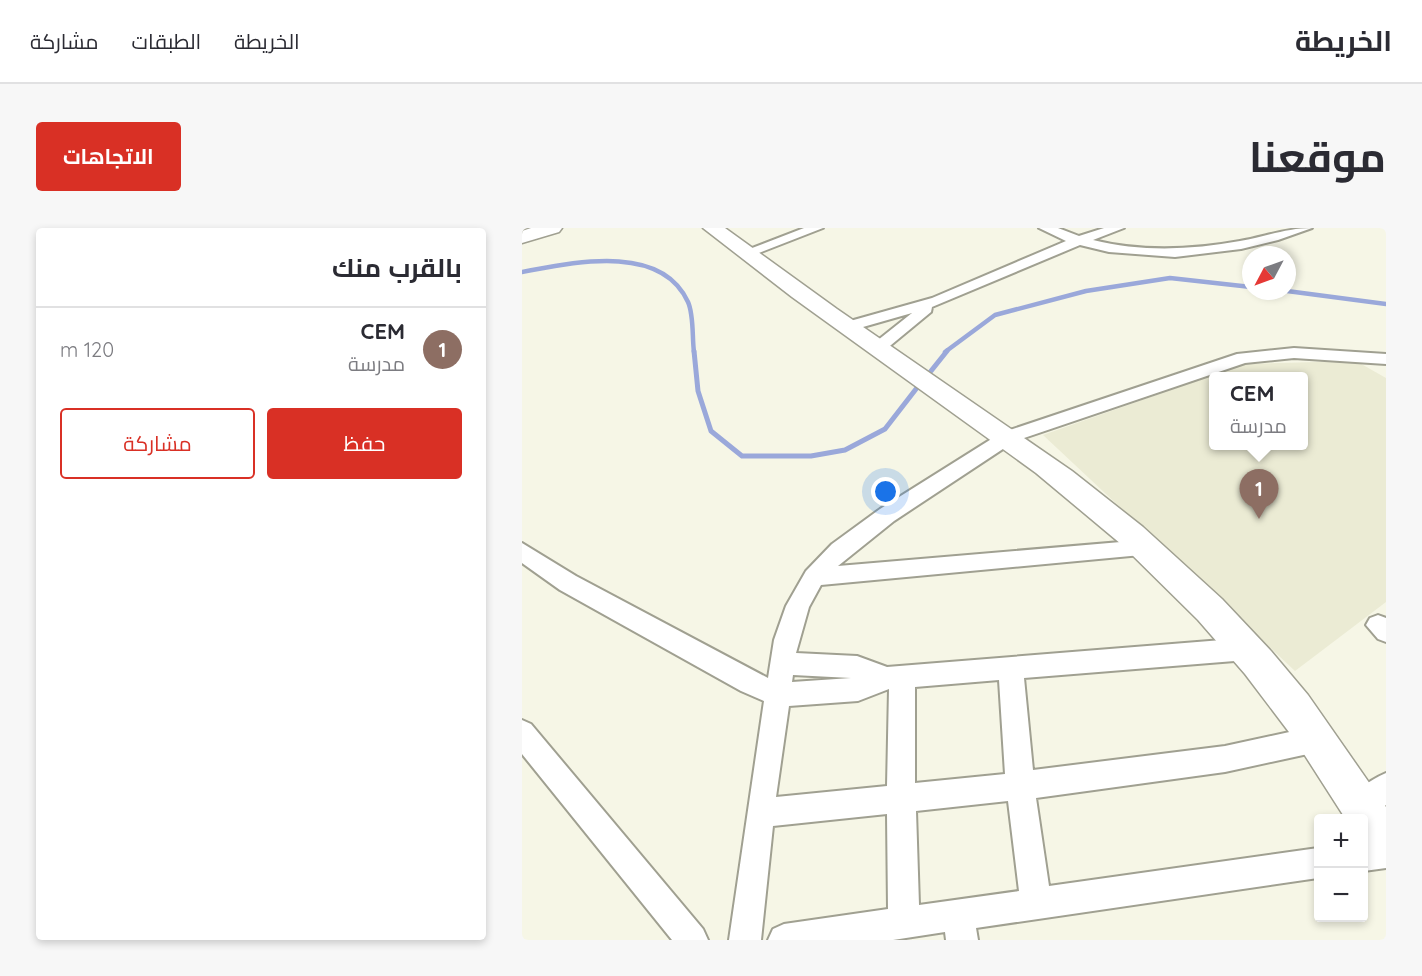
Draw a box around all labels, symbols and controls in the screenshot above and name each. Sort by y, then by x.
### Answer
text: الخريطة [1295,23,1392,58]
text: مشاركة [30,28,99,54]
text: الطبقات [132,28,201,54]
text: الخريطة [234,28,300,54]
button: الاتجاهات [36,122,181,191]
text: موقعنا [1249,130,1386,183]
north arrow [1242,246,1296,300]
text: بالقرب منك [332,251,462,284]
text: CEM [361,317,405,345]
text: 120 m [60,337,114,362]
text: 1 [439,337,446,362]
text: مدرسة [348,351,405,376]
popup [1209,372,1308,450]
text: CEM [1230,379,1274,407]
button: مشاركة [60,408,255,479]
button: حفظ [267,408,462,479]
text: مدرسة [1230,413,1287,438]
pin: 1 [1240,470,1278,519]
your location [871,477,900,506]
map controls [1314,814,1368,922]
button: + [1314,814,1368,868]
button: − [1314,868,1368,922]

